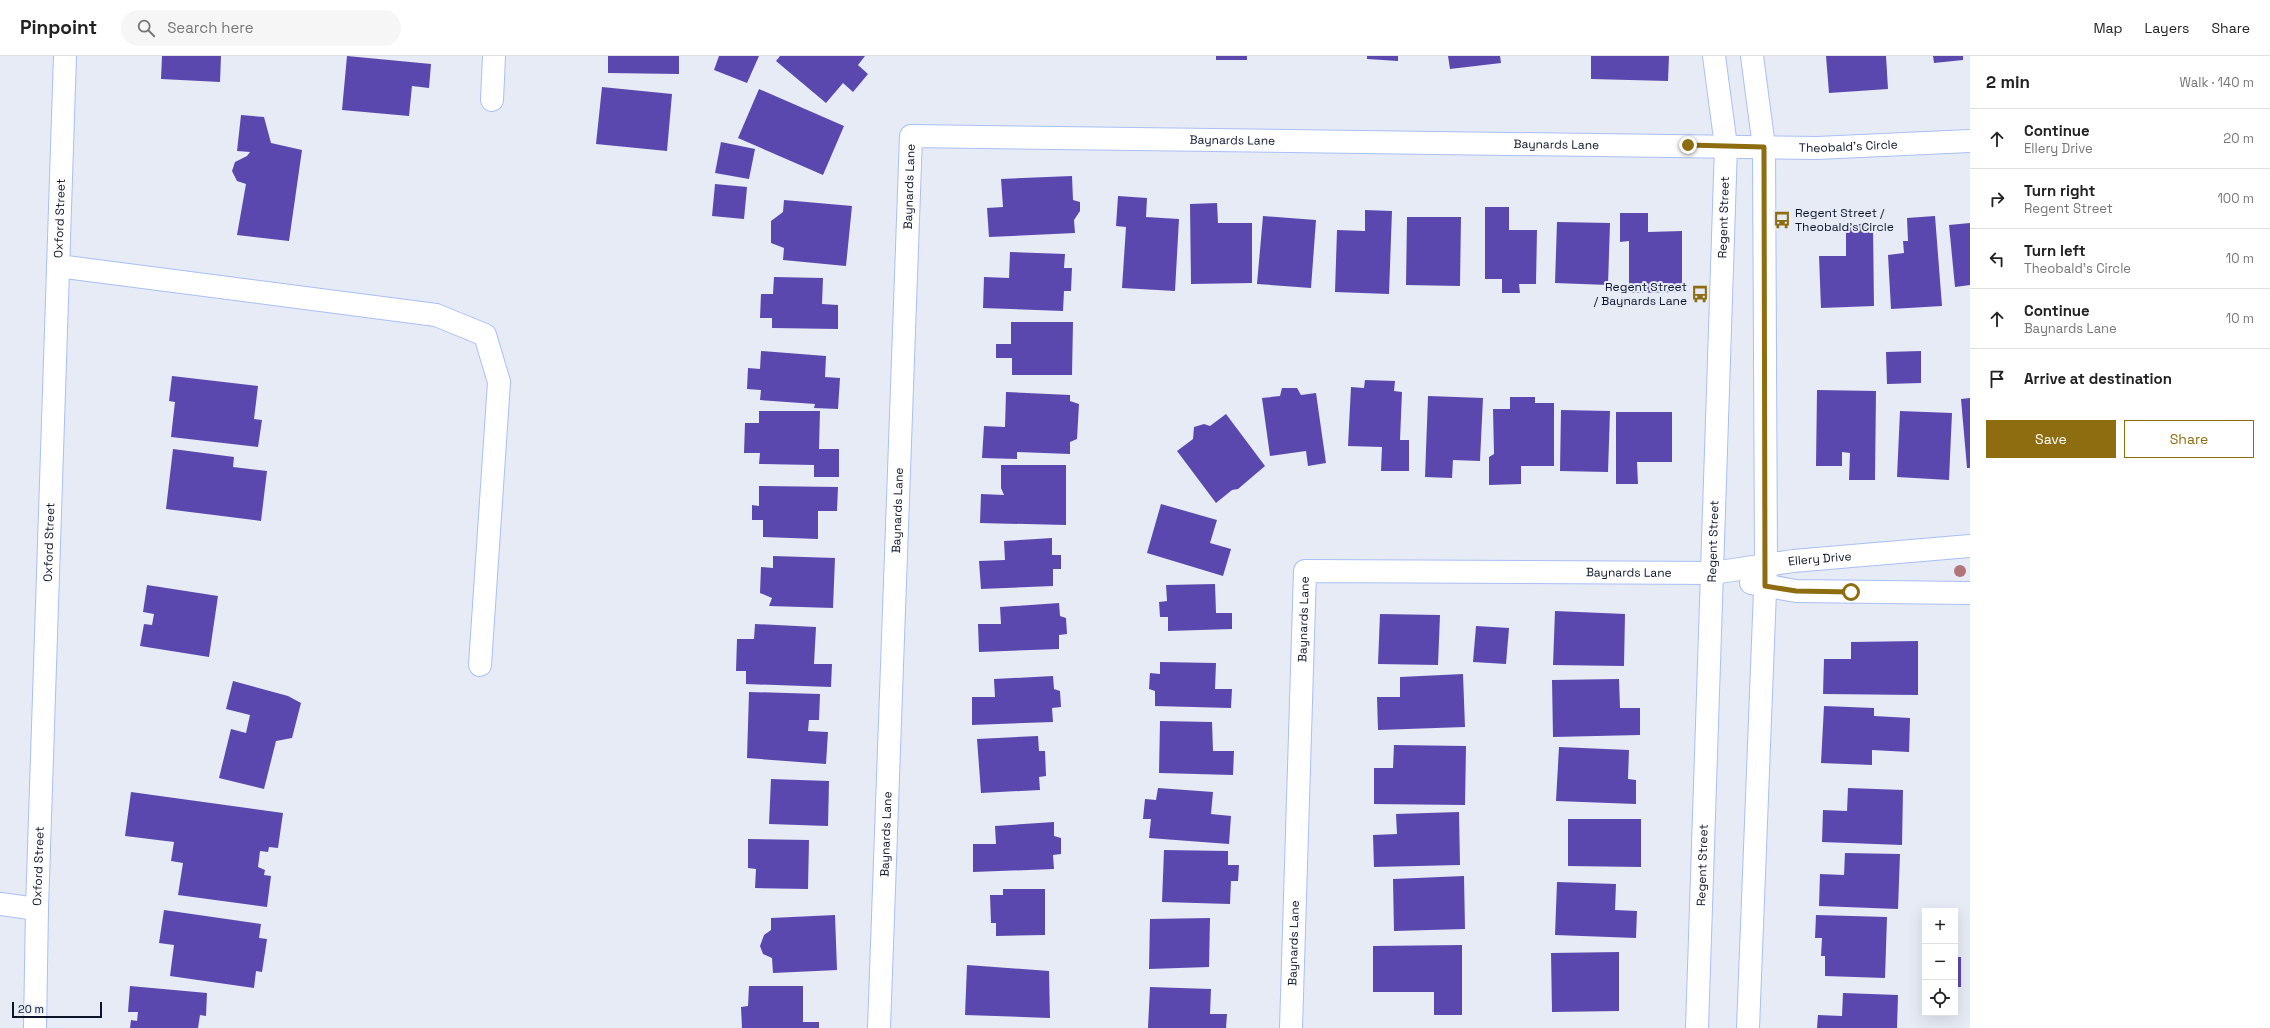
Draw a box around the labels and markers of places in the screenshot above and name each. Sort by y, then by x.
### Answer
place label: Regent Street / Theobald's Circle [1795,205,1894,235]
bus stop icon: Regent Street / Theobald's Circle [1772,210,1792,230]
place label: Regent Street / Baynards Lane [1594,279,1687,309]
bus stop icon: Regent Street / Baynards Lane [1690,284,1710,304]

